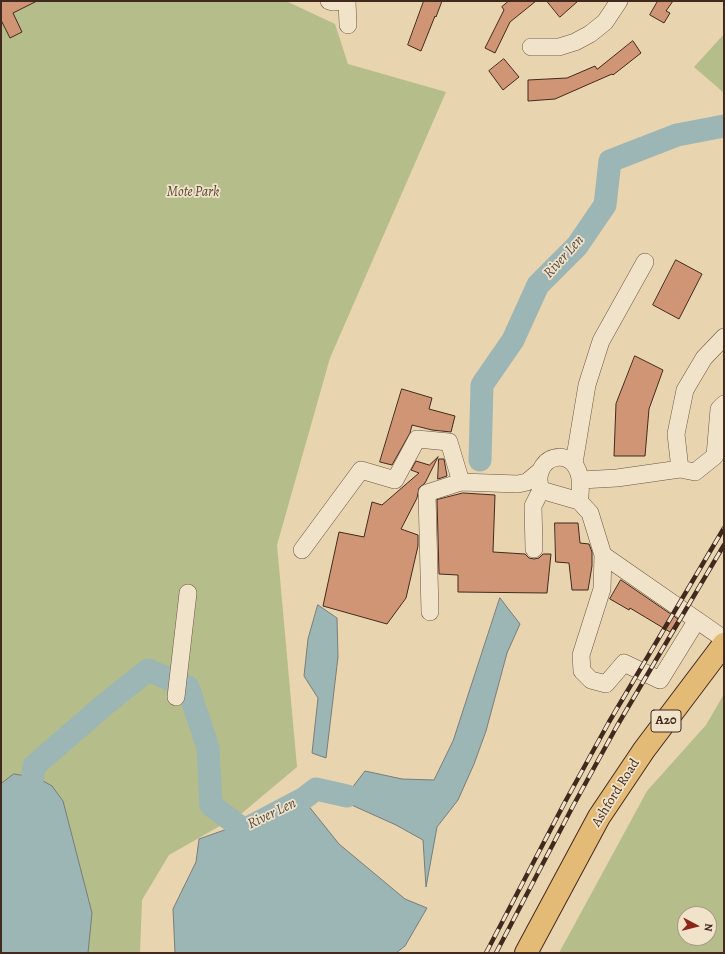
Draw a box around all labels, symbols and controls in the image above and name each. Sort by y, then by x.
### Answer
park label: Mote Park [167,185,219,201]
water label: River Len [540,232,588,282]
road number: A20 [651,710,681,732]
street label: Ashford Road [588,756,644,830]
water label: River Len [245,795,299,833]
north arrow [677,906,717,946]
text: N [700,923,716,932]

